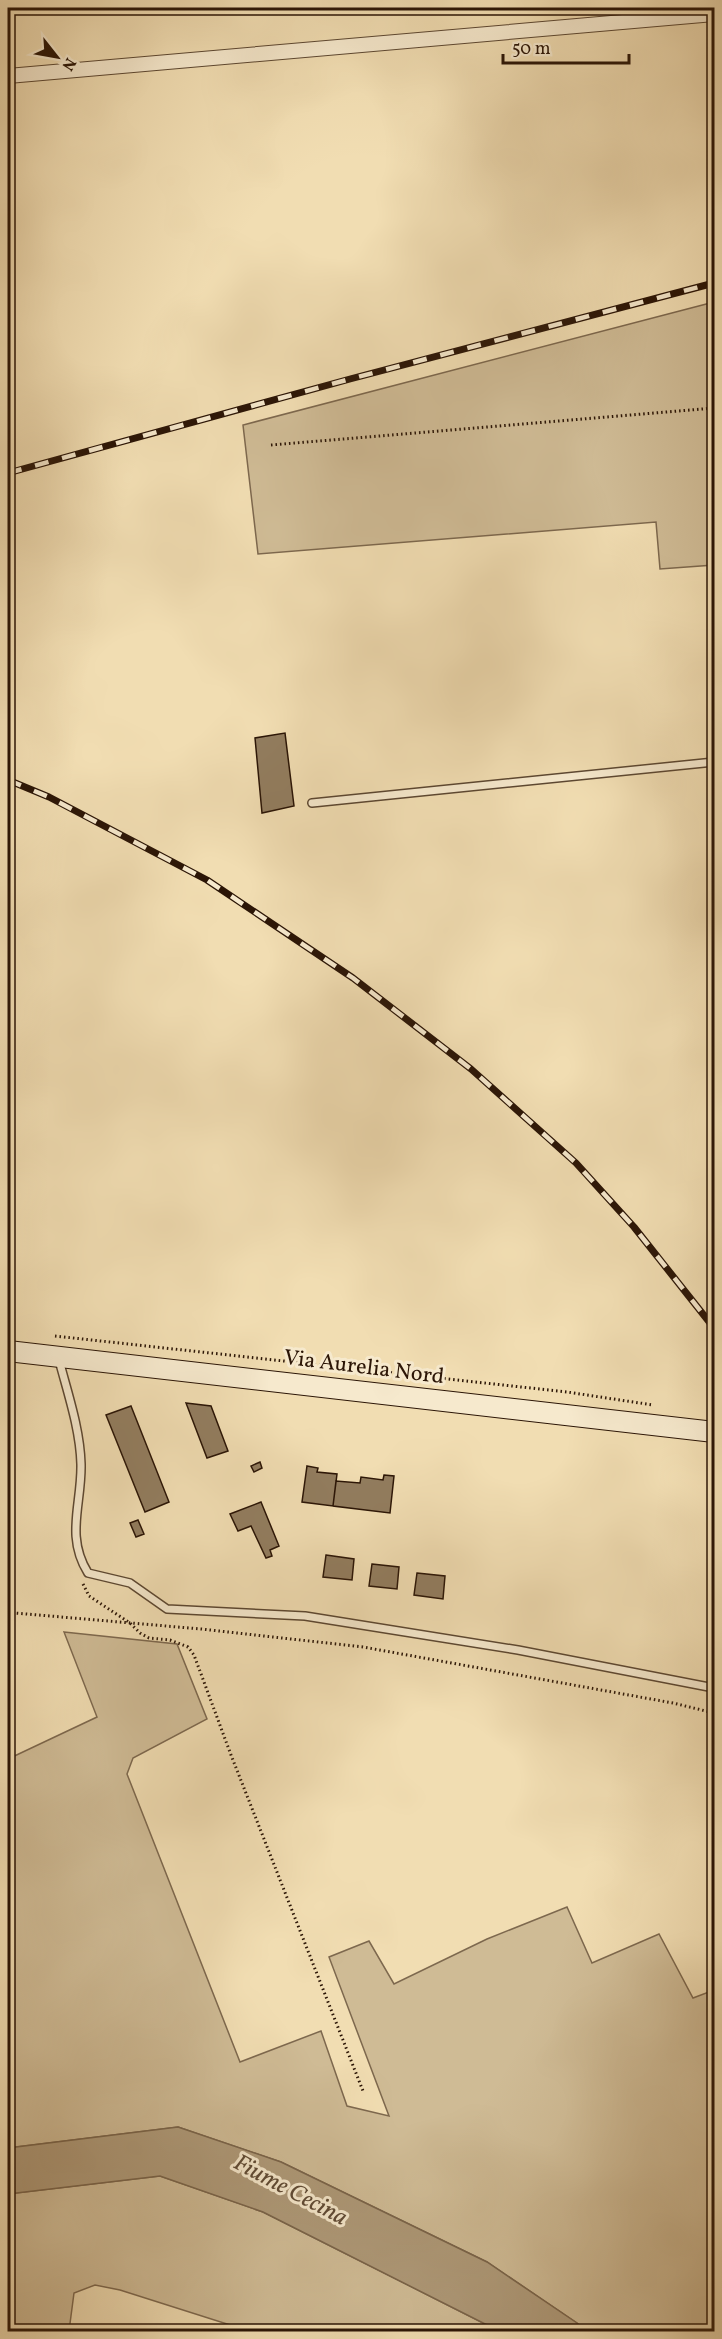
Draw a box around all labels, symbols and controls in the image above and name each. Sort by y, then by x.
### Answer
north arrow [27,27,87,87]
scale bar [503,27,629,65]
text: 50 m [512,37,551,62]
text: N [56,53,81,75]
street label: Via Aurelia Nord [282,1343,446,1393]
water label: Fiume Cecina [227,2147,353,2235]

